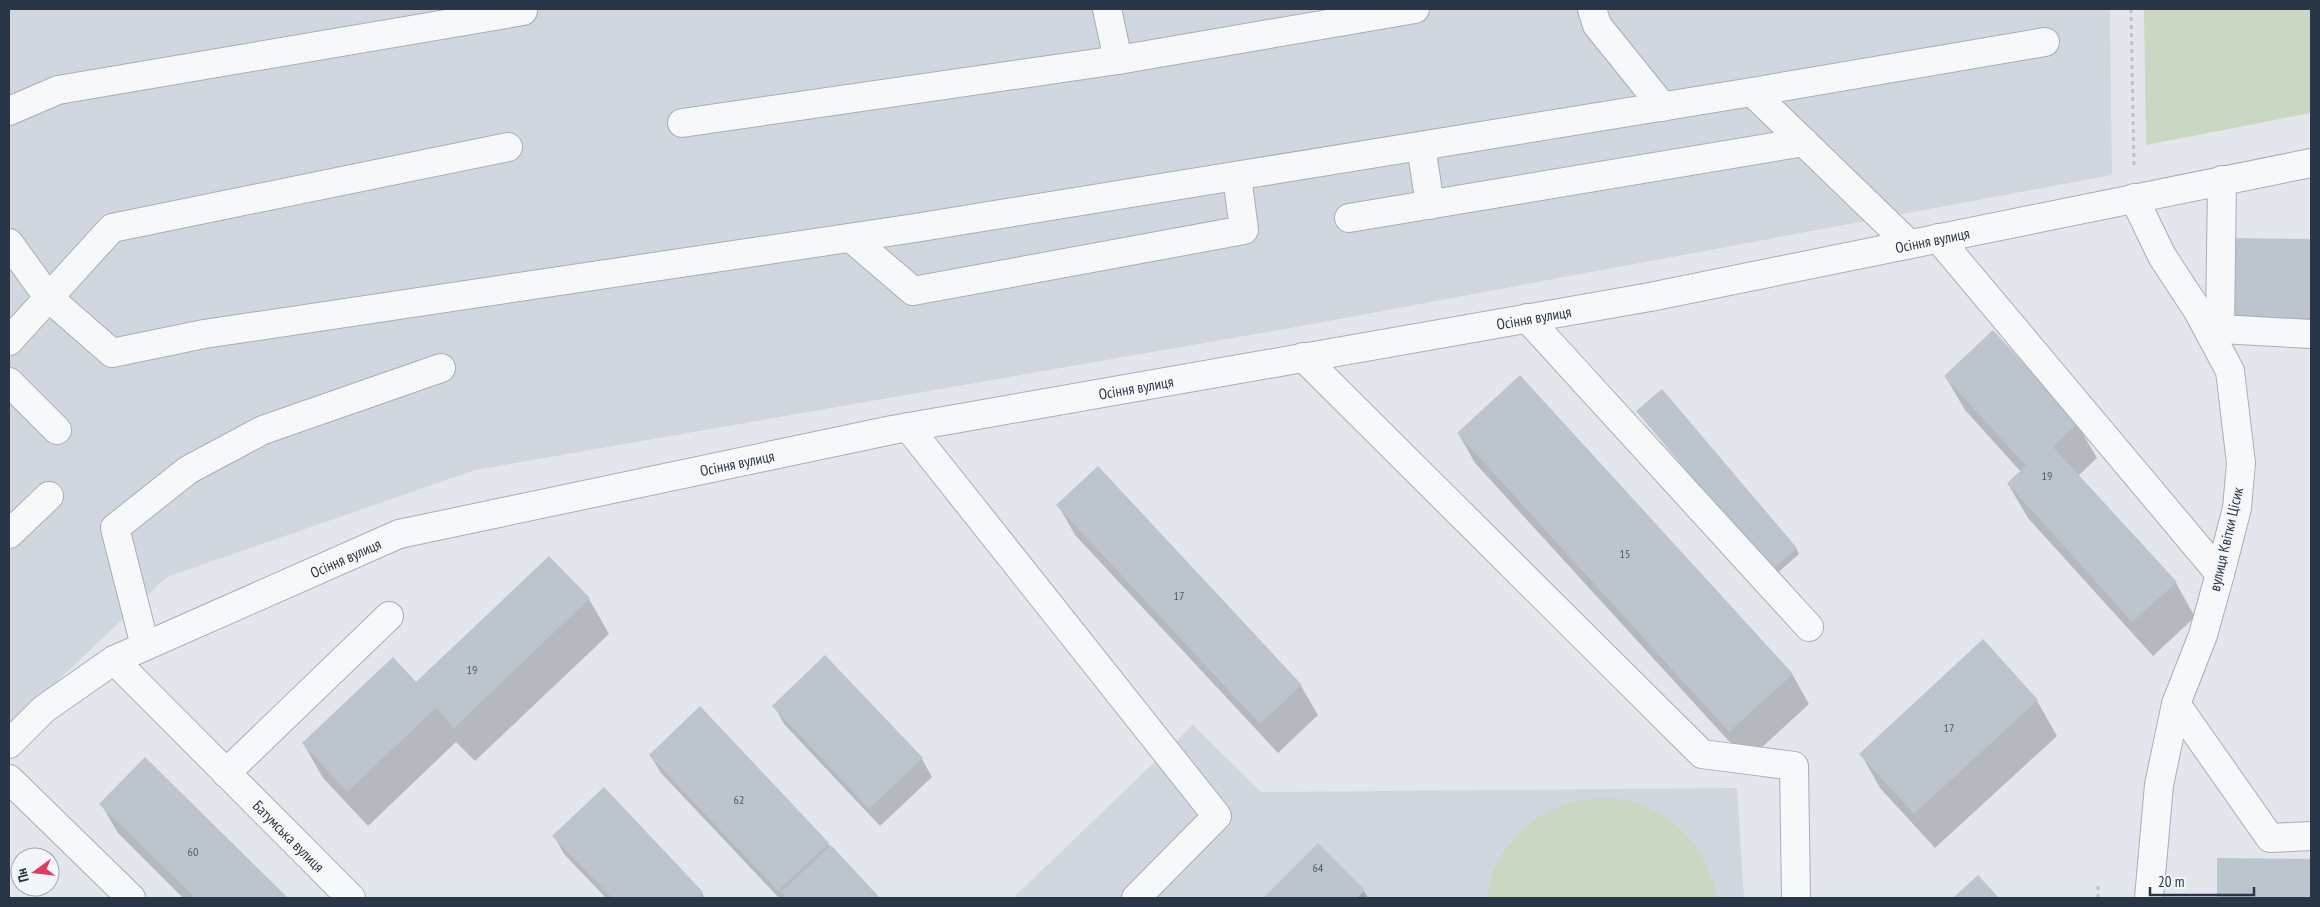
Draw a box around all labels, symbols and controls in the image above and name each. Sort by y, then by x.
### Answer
street label: Осіння вулиця [1893,223,1971,257]
street label: Осіння вулиця [1495,301,1573,333]
street label: Осіння вулиця [1097,371,1175,403]
street label: Осіння вулиця [698,446,776,480]
house number: 19 [2042,468,2052,483]
street label: вулиця Квітки Цісик [2205,485,2247,593]
street label: Осіння вулиця [307,534,384,582]
house number: 15 [1620,546,1630,561]
house number: 17 [1174,588,1184,603]
house number: 19 [467,662,477,677]
house number: 17 [1944,720,1954,735]
house number: 62 [734,792,744,807]
street label: Батумська вулиця [249,796,329,876]
house number: 60 [188,844,198,859]
north arrow [10,847,60,897]
house number: 64 [1313,860,1324,875]
scale bar [2150,864,2254,896]
text: Пн [12,866,33,884]
text: 20 m [2158,872,2184,891]

